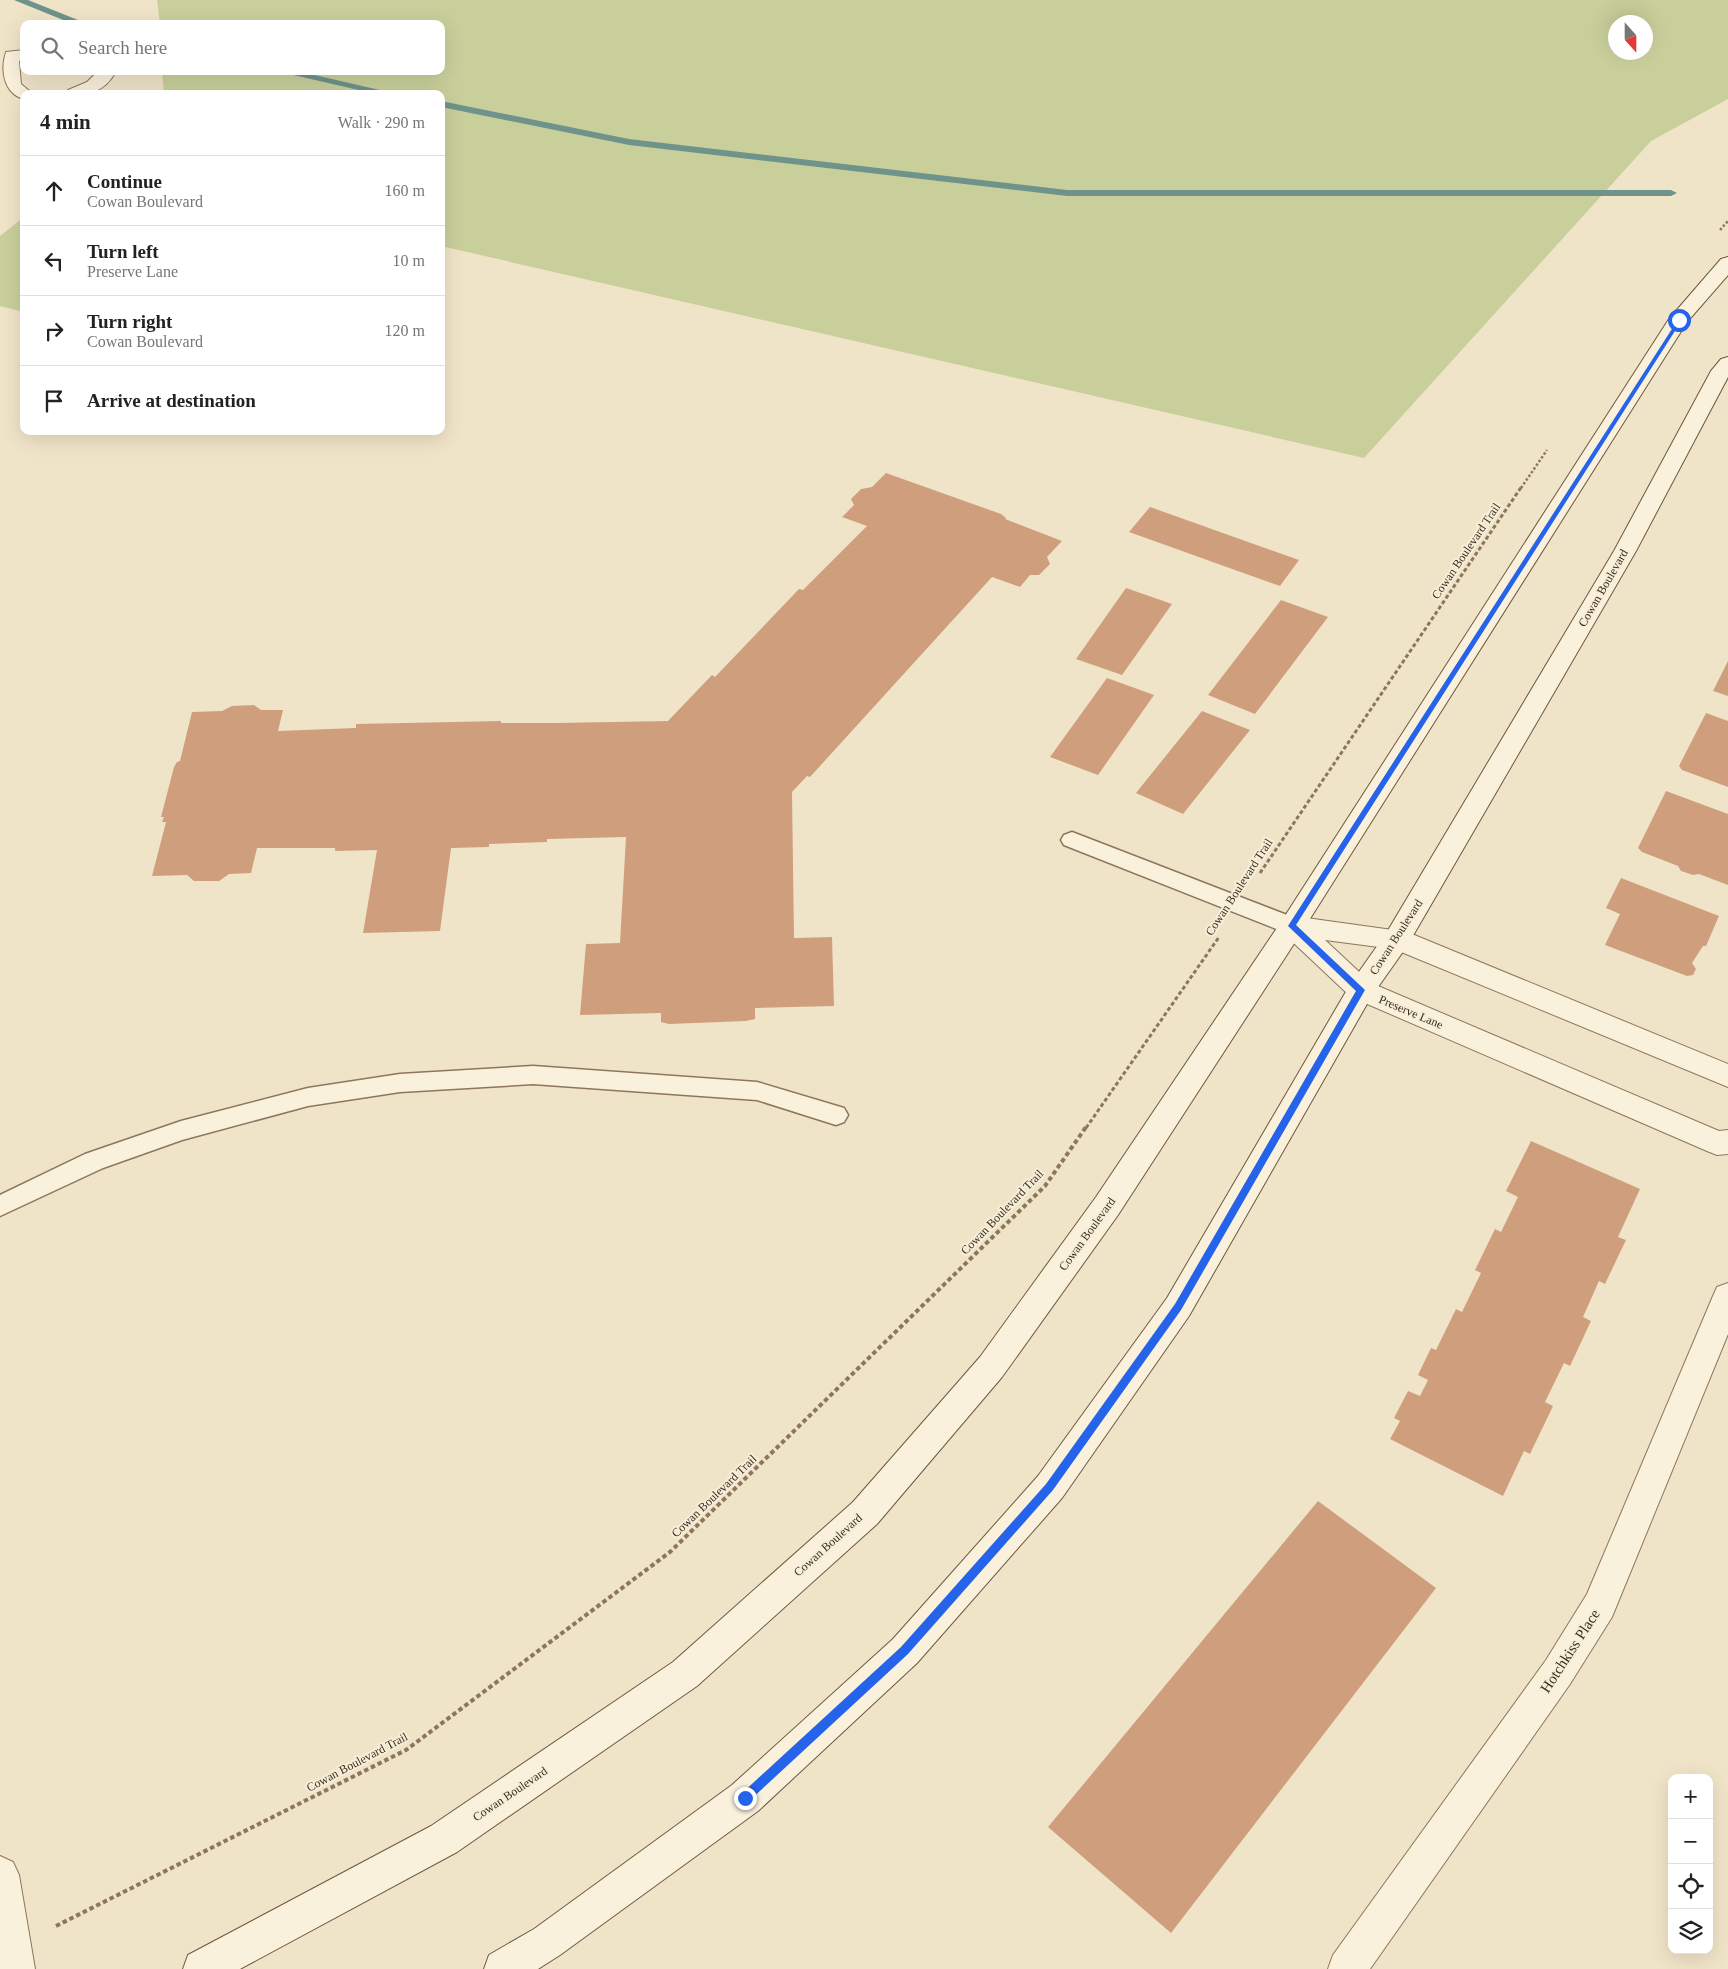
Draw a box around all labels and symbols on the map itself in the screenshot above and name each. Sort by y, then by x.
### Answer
north arrow [1608,15,1653,60]
route start [1668,309,1691,332]
street label: Cowan Boulevard Trail [1429,500,1504,602]
street label: Cowan Boulevard [1575,547,1631,629]
street label: Cowan Boulevard Trail [1202,835,1276,938]
street label: Cowan Boulevard [1366,897,1426,977]
street label: Preserve Lane [1377,992,1445,1032]
street label: Cowan Boulevard Trail [958,1166,1047,1257]
street label: Cowan Boulevard [1056,1195,1118,1273]
street label: Cowan Boulevard Trail [669,1451,760,1540]
street label: Cowan Boulevard [791,1511,865,1579]
street label: Hotchkiss Place [1537,1606,1603,1696]
street label: Cowan Boulevard Trail [304,1729,411,1795]
street label: Cowan Boulevard [470,1764,550,1824]
route end [734,1787,757,1810]

